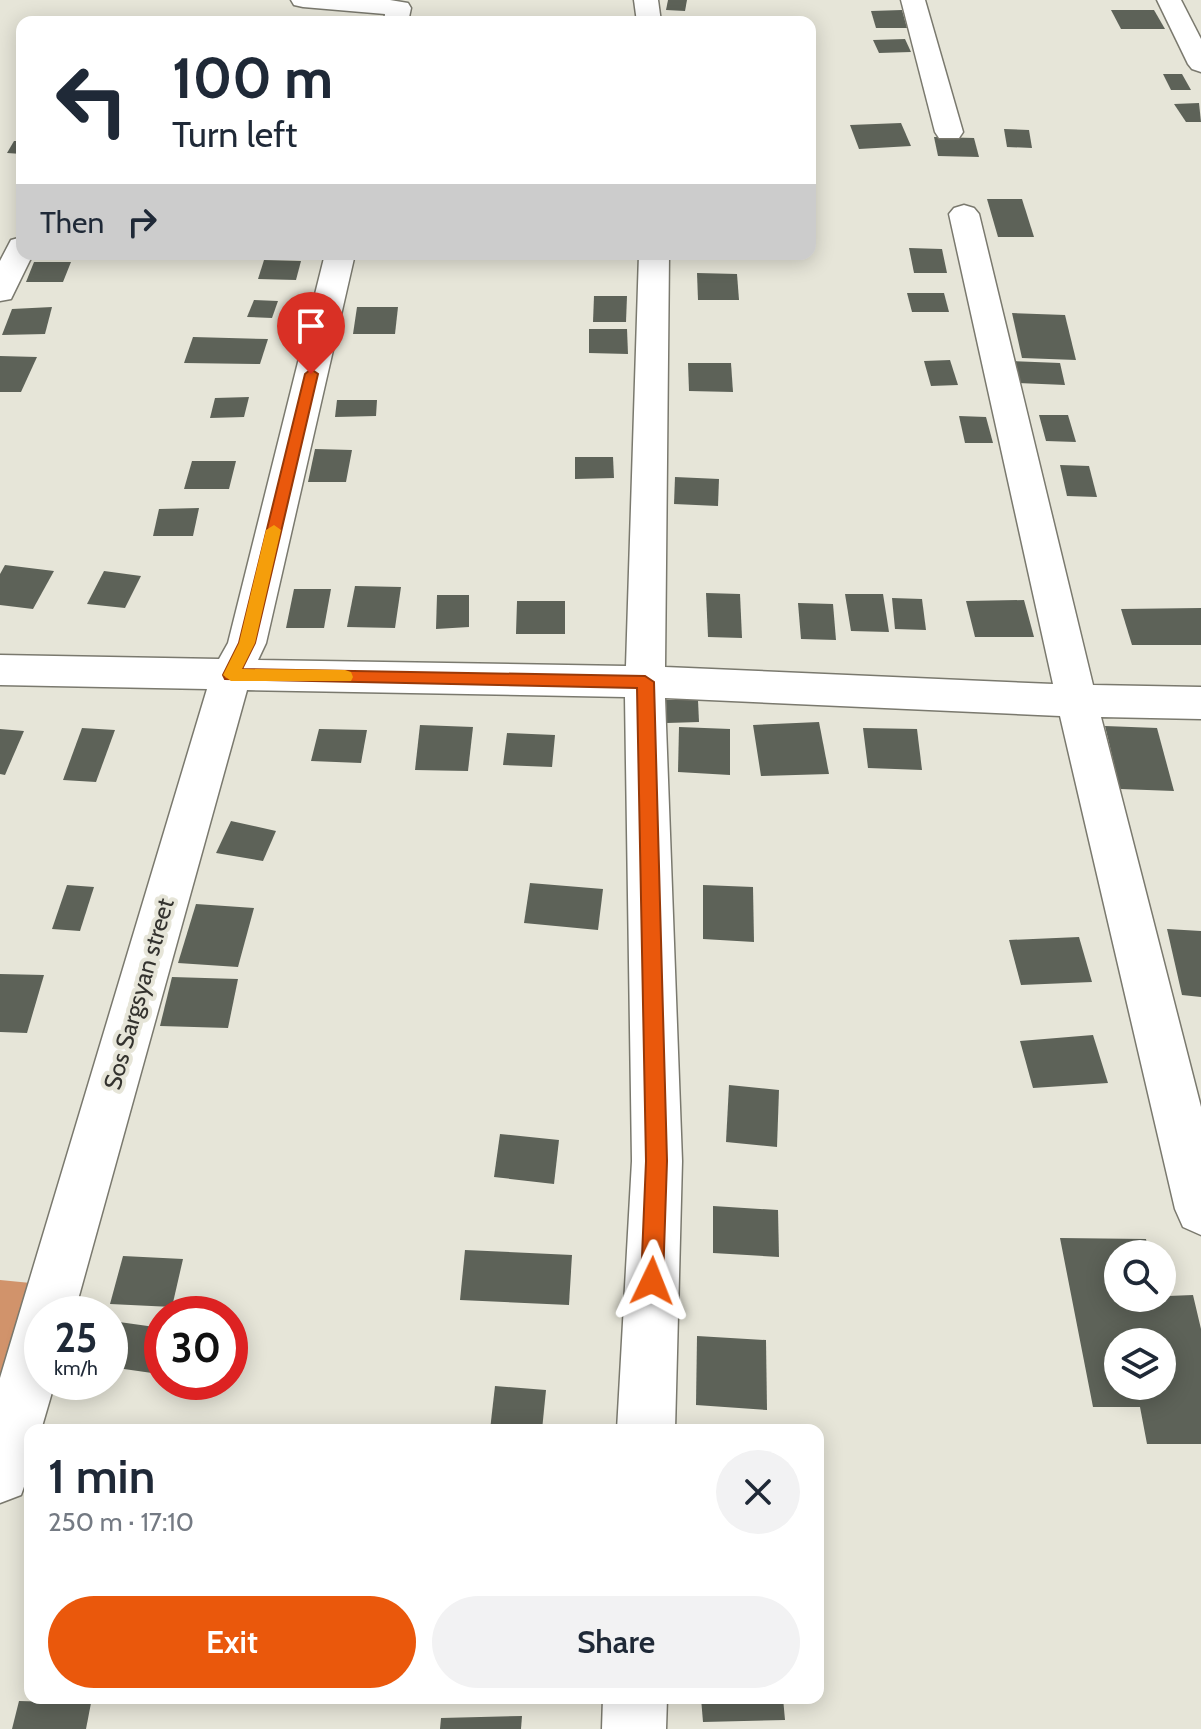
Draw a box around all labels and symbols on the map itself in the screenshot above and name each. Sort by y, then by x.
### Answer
pin [277,292,345,374]
street label: Sos Sargsyan street [97,895,180,1093]
position arrow [610,1239,694,1323]
speed limit sign: 30 [144,1296,248,1400]

